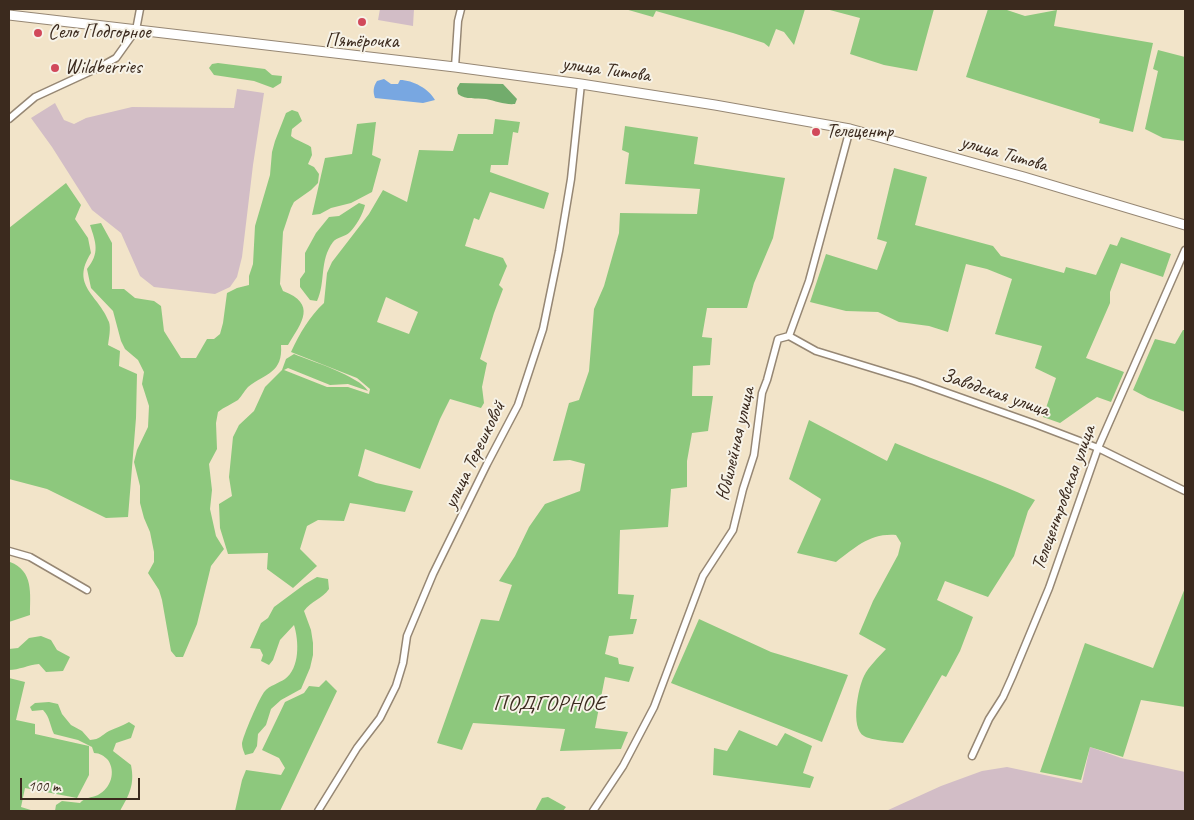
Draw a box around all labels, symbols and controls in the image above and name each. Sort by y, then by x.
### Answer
marker: Пятёрочка [356,16,368,28]
place label: Село Подгорное [48,21,151,45]
marker: Село Подгорное [32,27,44,39]
place label: Пятёрочка [325,30,399,54]
street label: улица Титова [560,52,652,88]
place label: Wildberries [65,56,142,80]
marker: Wildberries [49,62,61,74]
place label: Телецентр [826,120,893,144]
marker: Телецентр [810,126,822,138]
street label: улица Титова [958,130,1050,178]
street label: Заводская улица [938,363,1052,423]
street label: Юбилейная улица [711,385,761,503]
street label: улица Терешковой [439,397,511,513]
street label: Телецентровская улица [1027,422,1101,574]
district label: ПОДГОРНОЕ [491,691,609,717]
scale bar [22,768,142,800]
text: 100 m [28,777,60,796]

